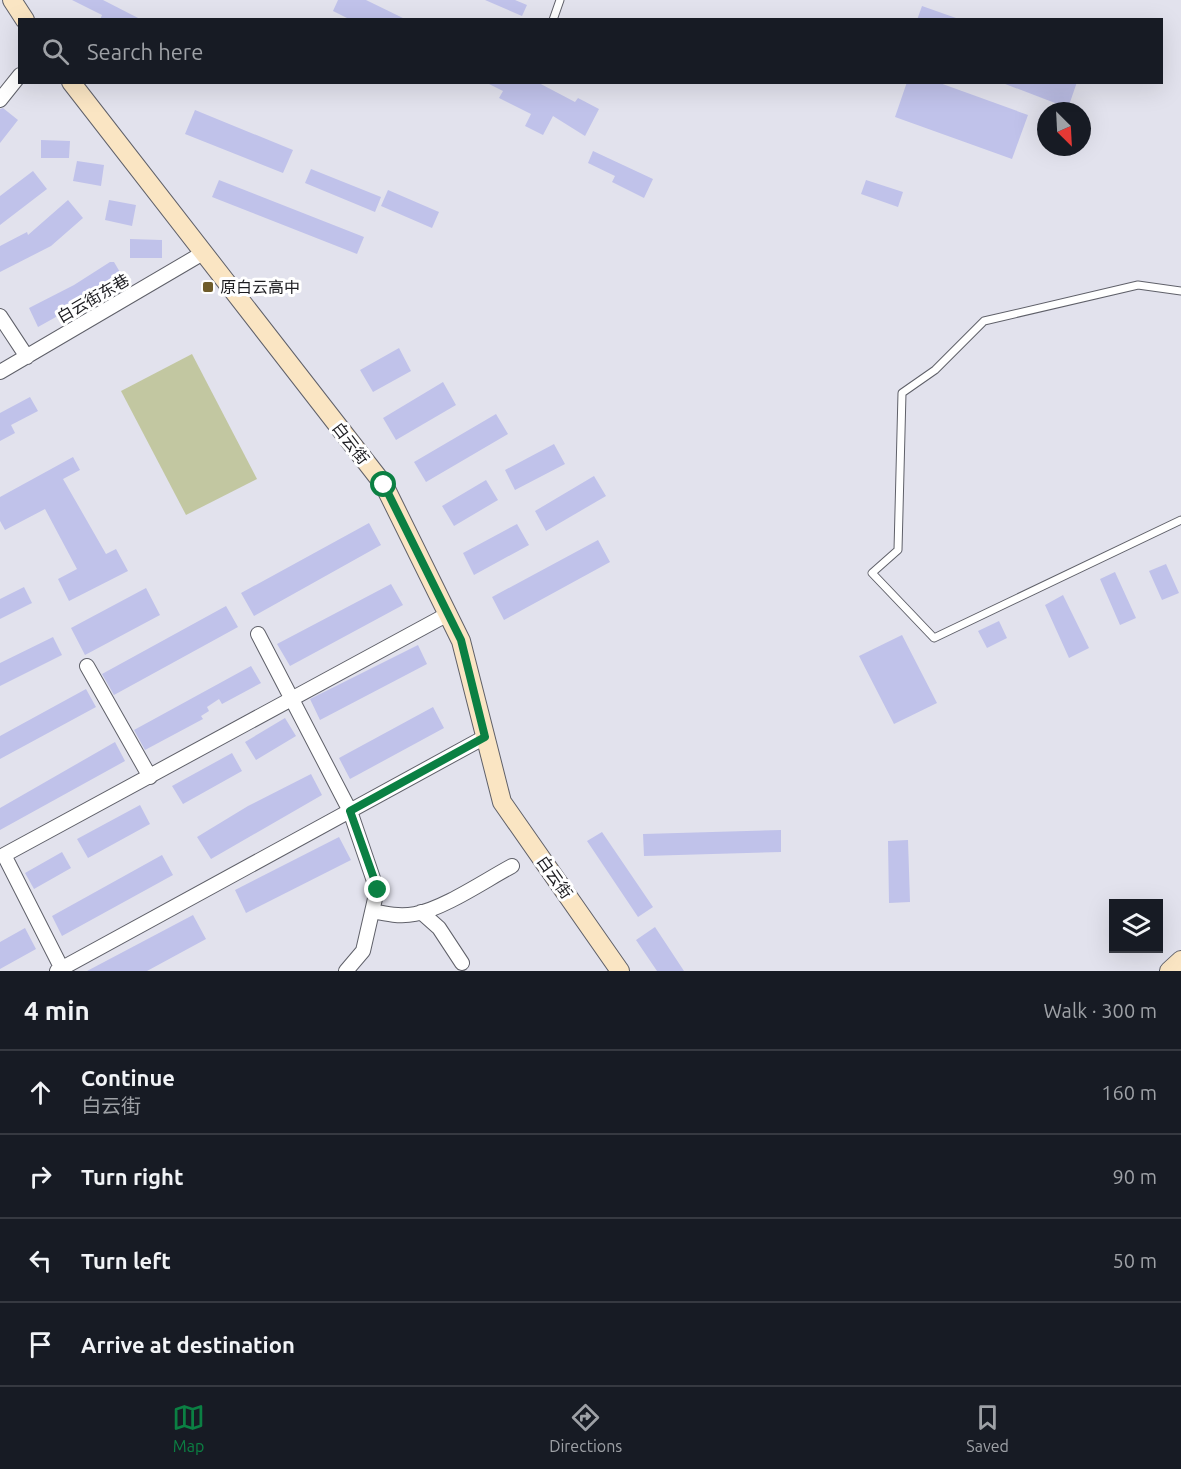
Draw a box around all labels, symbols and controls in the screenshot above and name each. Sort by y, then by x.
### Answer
search box [18,18,1163,84]
icon: search [39,35,72,68]
text: Search here [87,39,203,64]
north arrow [1037,102,1091,156]
street label: 白云街东巷 [54,270,132,326]
place label: 原白云高中 [220,278,300,296]
marker: 原白云高中 [201,280,215,294]
street label: 白云街 [329,419,373,467]
route start [370,471,396,497]
street label: 白云街 [534,852,576,902]
route end [364,876,390,902]
map controls [1109,899,1163,953]
button: layers [1109,899,1163,953]
text: 4 min [24,996,90,1025]
text: Walk · 300 m [1044,999,1157,1022]
text: Continue [81,1065,175,1090]
icon: ahead [24,1076,57,1109]
text: 160 m [1101,1081,1157,1104]
text: 白云街 [81,1094,141,1117]
icon: right [24,1160,57,1193]
text: Turn right [81,1164,183,1189]
text: 90 m [1113,1165,1157,1188]
icon: left [24,1244,57,1277]
text: Turn left [81,1248,171,1273]
text: 50 m [1113,1249,1157,1272]
icon: arrive [24,1328,57,1361]
text: Arrive at destination [81,1332,295,1357]
tab: Map [172,1401,205,1455]
tab: Directions [549,1401,622,1455]
tab: Saved [966,1401,1009,1455]

